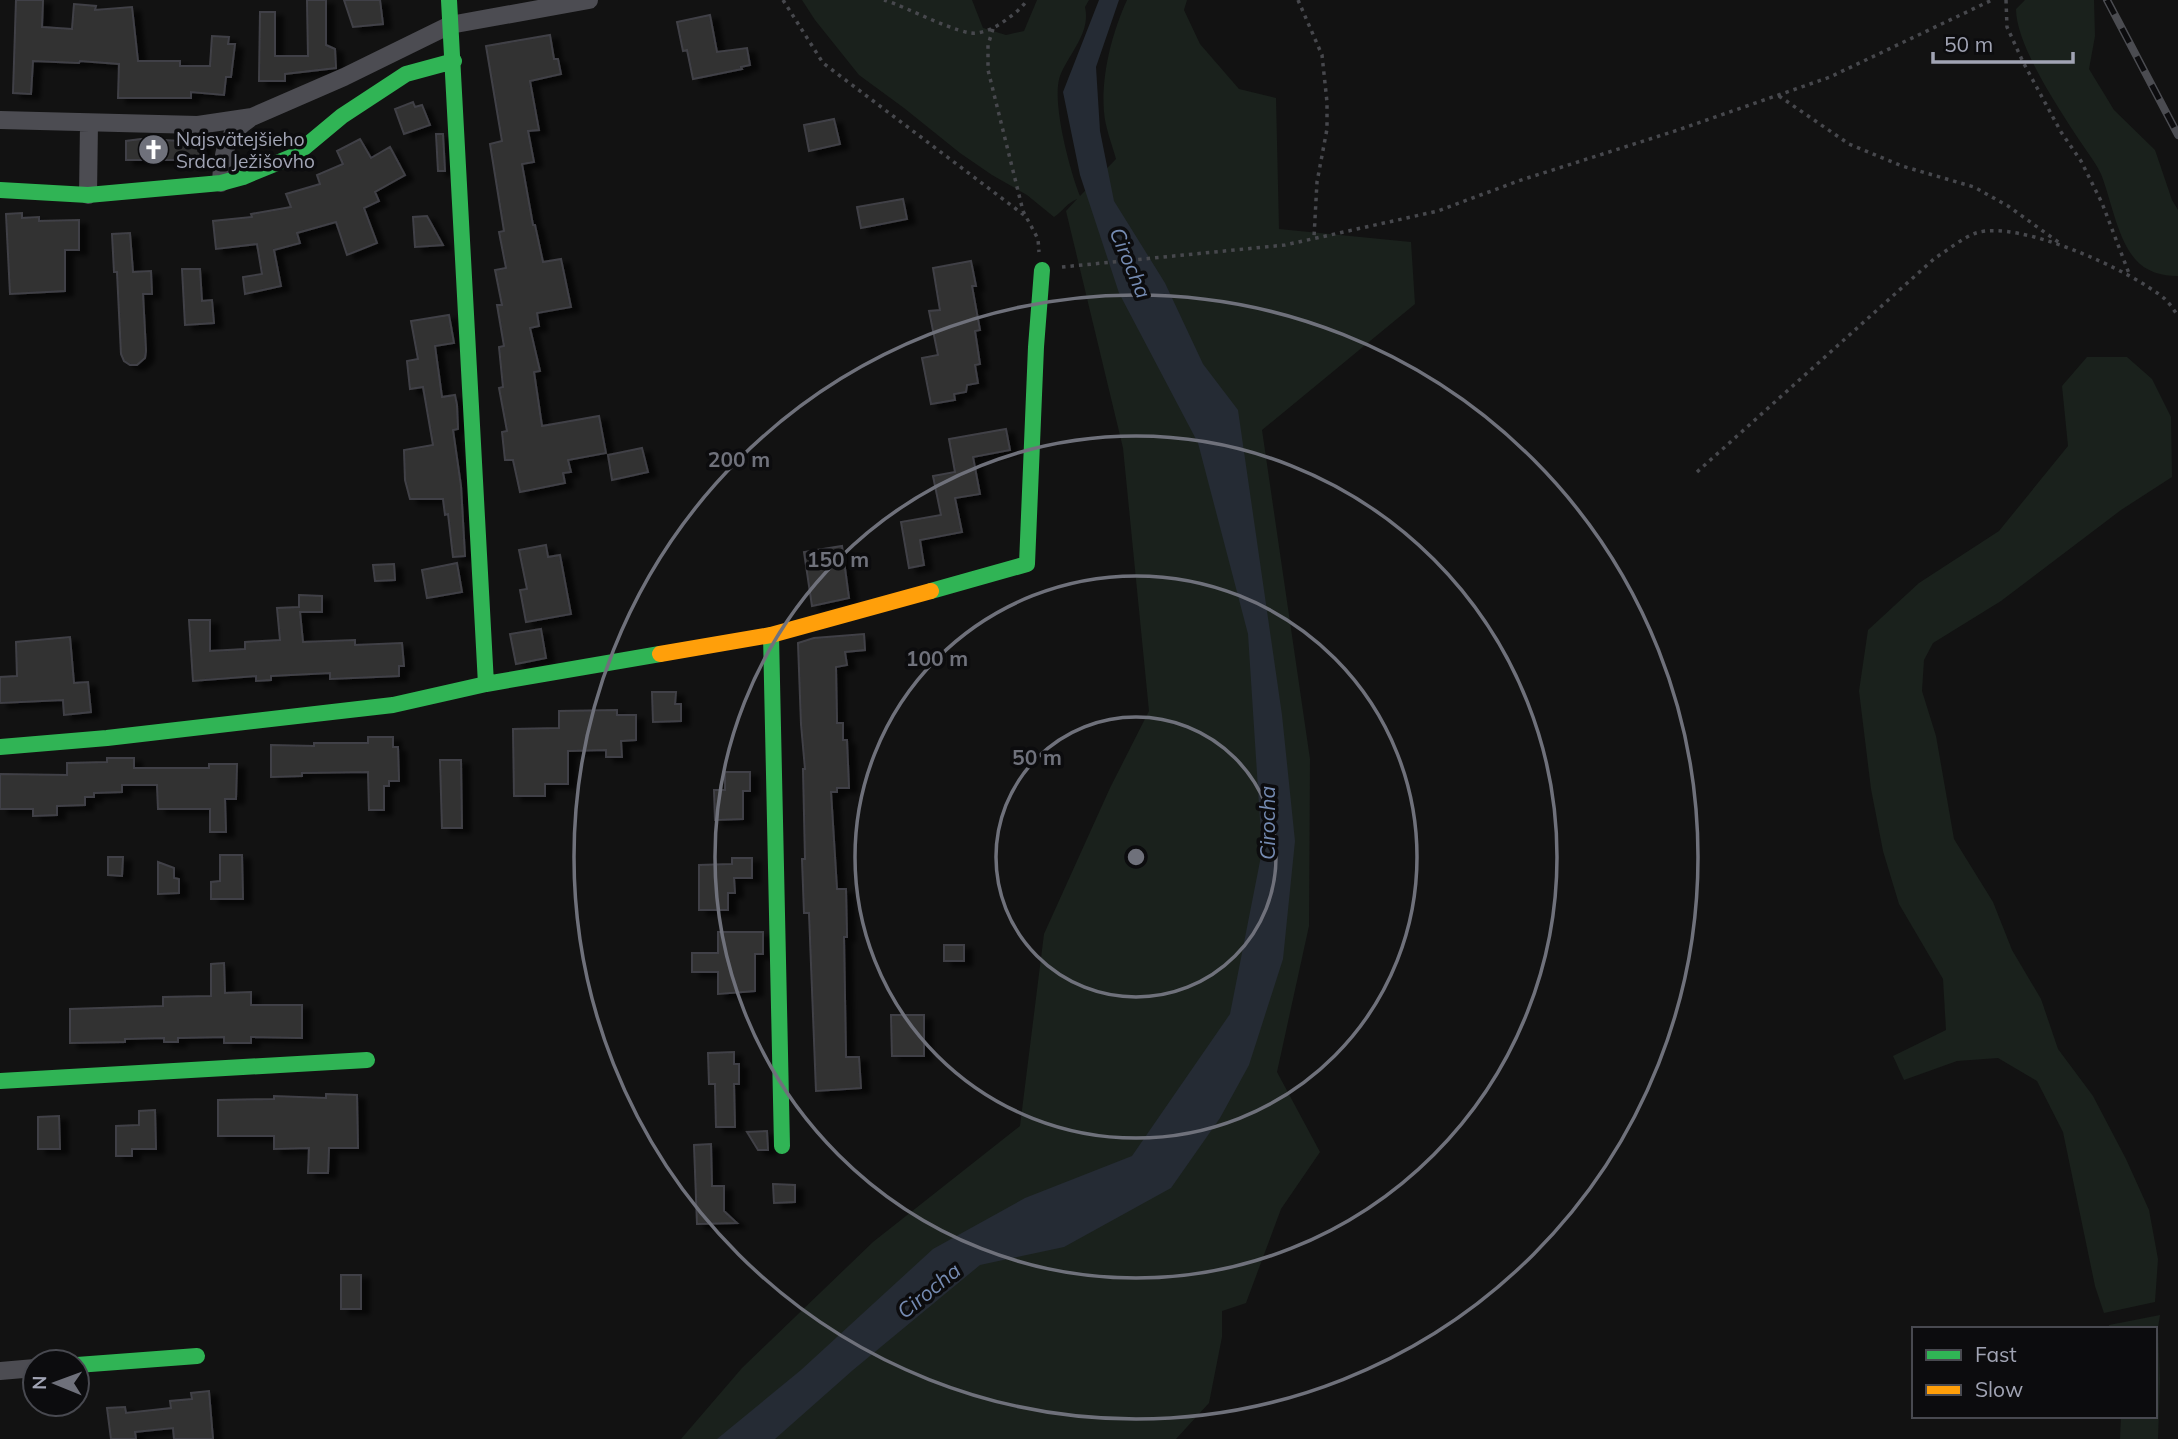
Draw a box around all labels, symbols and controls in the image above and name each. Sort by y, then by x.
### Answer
scale bar [1933,21,2073,65]
text: 50 m [1944,31,1993,57]
place label: Najsvätejšieho Srdca Ježišovho [176,127,315,173]
church icon: Najsvätejšieho Srdca Ježišovho [136,133,170,167]
water label: Cirocha [1104,223,1157,302]
text: 200 m [708,446,770,472]
text: 150 m [807,546,869,572]
text: 100 m [906,645,968,671]
text: 50 m [1012,744,1062,770]
water label: Cirocha [1254,786,1280,860]
centre of rings [1124,845,1148,869]
water label: Cirocha [891,1257,965,1324]
legend [1912,1327,2157,1418]
text: Fast [1975,1341,2017,1367]
north arrow [21,1348,91,1418]
text: N [27,1375,51,1390]
text: Slow [1975,1376,2023,1402]

